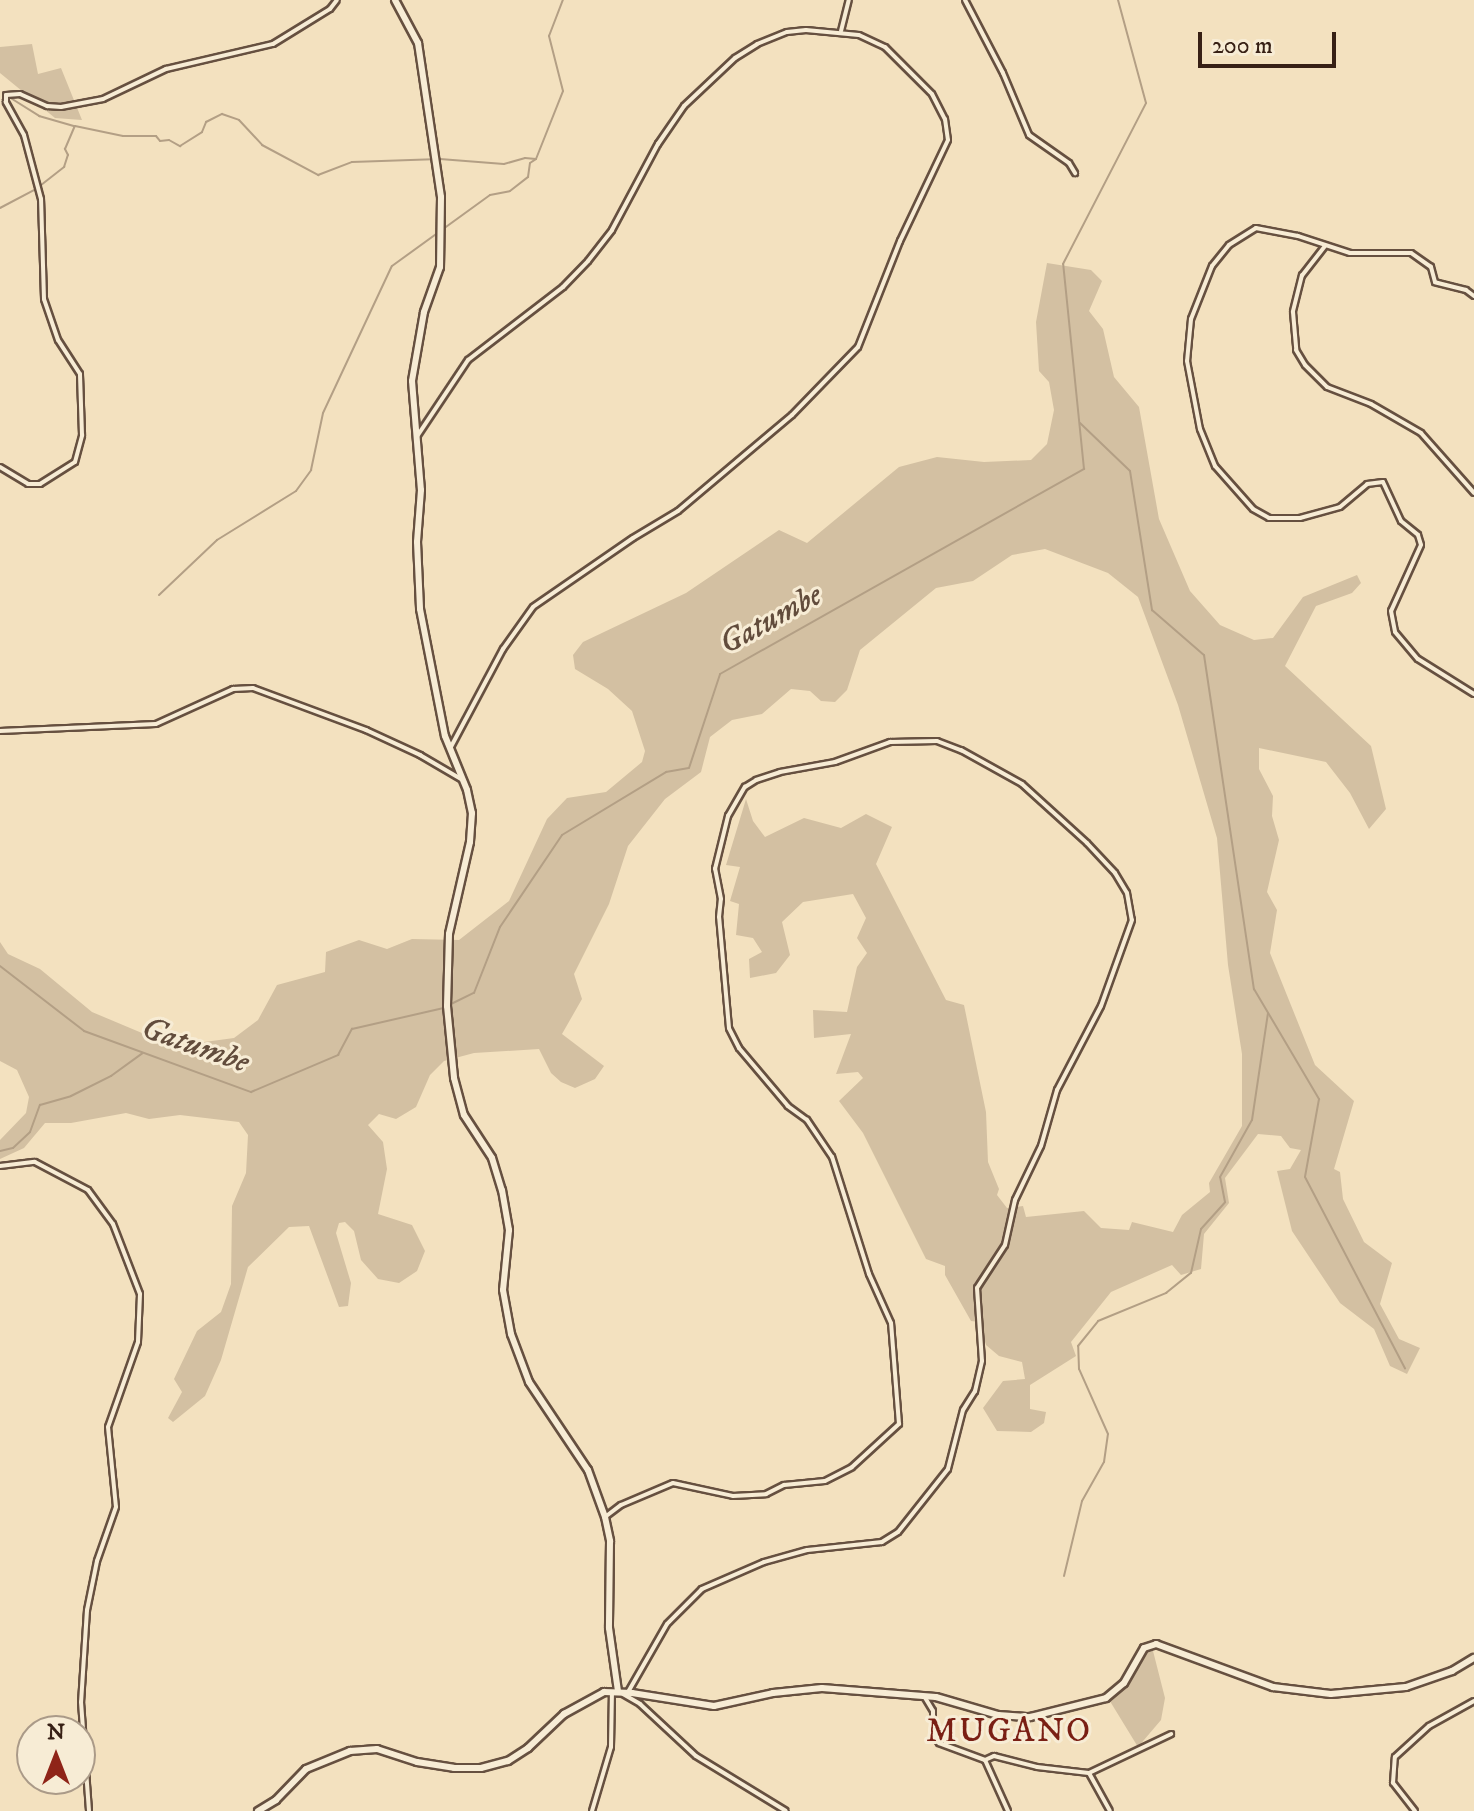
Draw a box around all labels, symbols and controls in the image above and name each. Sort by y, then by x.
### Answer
scale bar [1202,16,1340,66]
text: 200 m [1212,31,1273,61]
water label: Gatumbe [713,576,829,664]
water label: Gatumbe [136,1010,254,1082]
district label: MUGANO [926,1712,1092,1752]
north arrow [16,1715,96,1795]
text: N [47,1719,65,1746]

